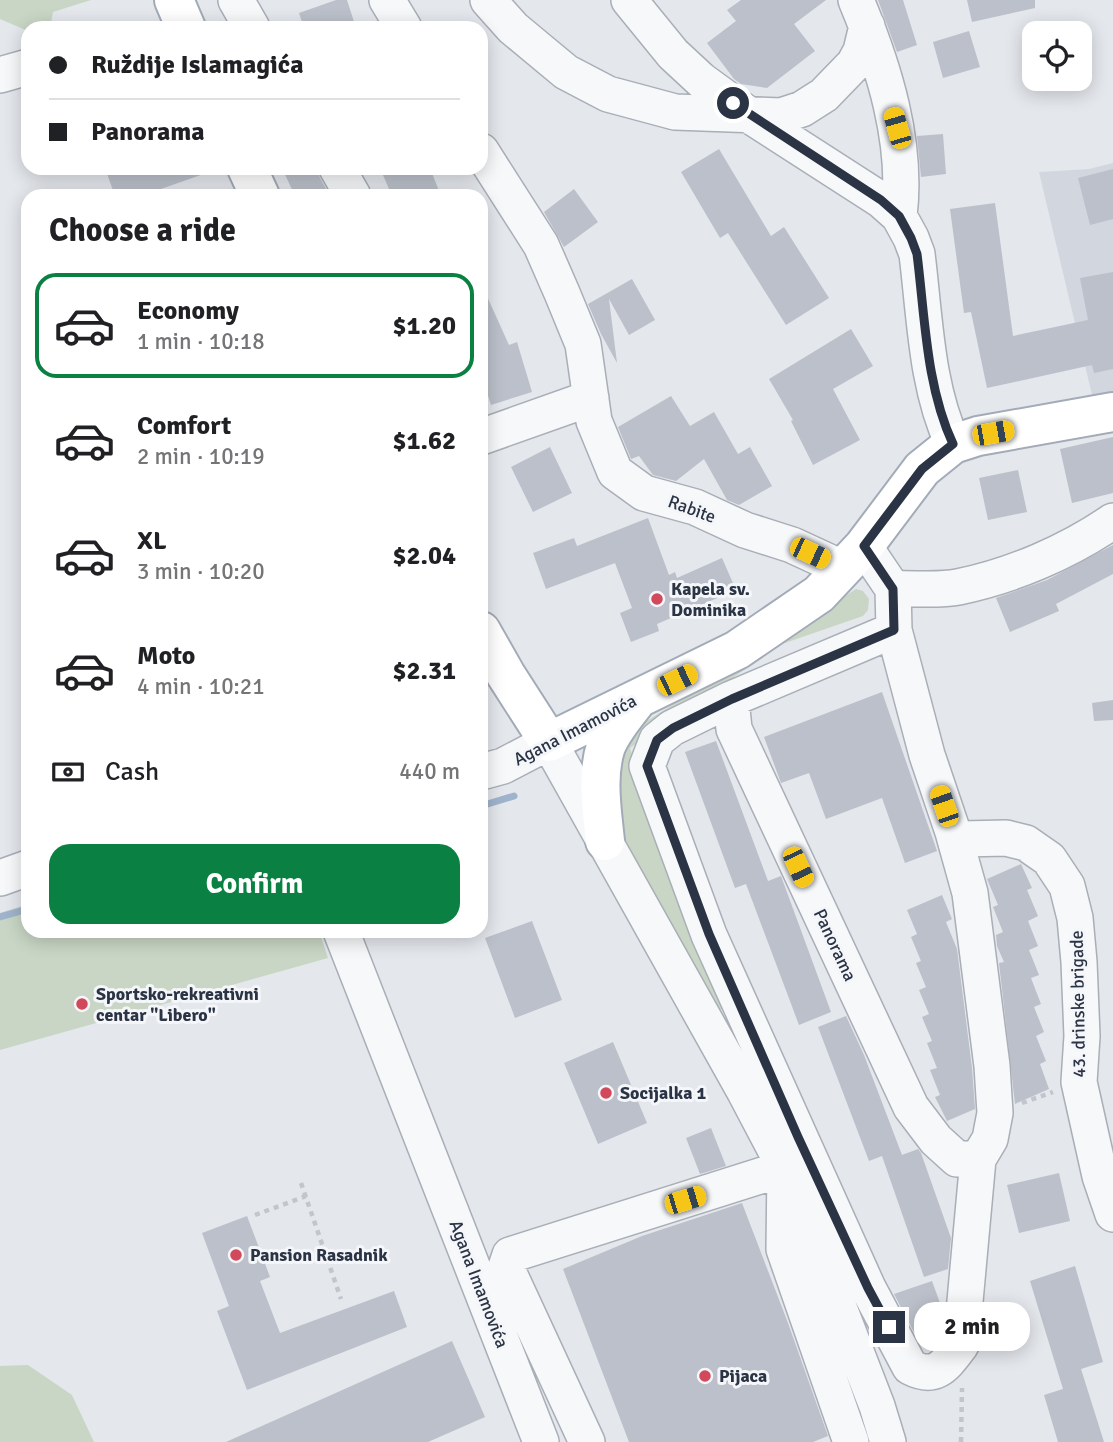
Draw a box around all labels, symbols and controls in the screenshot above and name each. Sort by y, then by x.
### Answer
map controls [1022,21,1092,91]
button: locate [1022,21,1092,91]
text: Ruždije Islamagića [91,49,303,81]
route start [717,87,749,119]
car [882,105,913,151]
text: Panorama [91,116,205,148]
text: Choose a ride [49,211,236,250]
icon: car [53,294,116,357]
text: Economy [137,295,239,327]
text: $1.20 [392,310,456,342]
text: 1 min · 10:18 [137,327,265,356]
icon: car [53,409,116,472]
text: Comfort [137,410,231,442]
car [971,419,1016,447]
text: $1.62 [392,425,456,457]
text: 2 min · 10:19 [137,442,265,471]
street label: Rabite [665,490,719,528]
icon: car [53,524,116,587]
text: XL [137,525,167,557]
car [787,535,834,571]
text: $2.04 [392,540,456,572]
text: 3 min · 10:20 [137,557,265,586]
place label: Kapela sv. Dominika [671,578,750,621]
marker: Kapela sv. Dominika [649,591,665,607]
icon: car [53,639,116,702]
text: Moto [137,640,195,672]
text: $2.31 [392,655,456,687]
car [654,661,701,699]
text: 4 min · 10:21 [137,672,265,701]
street label: Agana Imamovića [510,690,640,770]
icon: cash [49,753,87,791]
text: Cash [105,756,159,788]
text: 440 m [399,757,460,786]
car [928,783,961,829]
button: Confirm [49,844,460,924]
car [780,844,817,890]
street label: Panorama [809,905,861,985]
street label: 43. drinske brigade [1066,930,1090,1078]
place label: Sportsko-rekreativni centar "Libero" [96,983,259,1026]
marker: Sportsko-rekreativni centar "Libero" [74,996,90,1012]
place label: Socijalka 1 [620,1082,706,1104]
marker: Socijalka 1 [598,1085,614,1101]
car [662,1184,709,1216]
street label: Agana Imamovića [445,1217,513,1351]
place label: Pansion Rasadnik [250,1244,388,1266]
marker: Pansion Rasadnik [228,1247,244,1263]
callout: 2 min [914,1302,1029,1352]
route end [873,1311,905,1343]
text: 2 min [944,1312,1000,1341]
place label: Pijaca [719,1365,767,1387]
marker: Pijaca [697,1368,713,1384]

